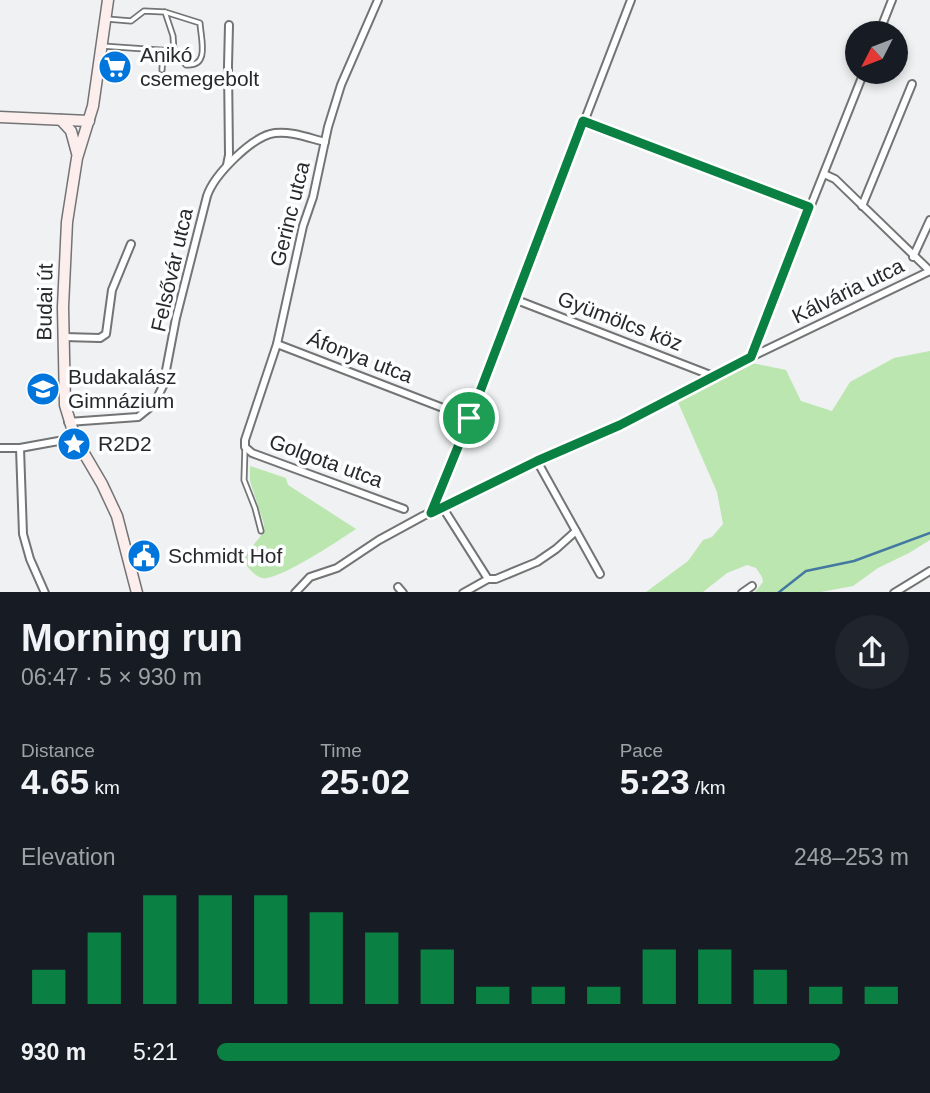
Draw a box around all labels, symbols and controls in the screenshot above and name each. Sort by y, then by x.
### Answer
north arrow [845,21,908,84]
map controls [845,21,908,84]
place label: Anikó csemegebolt [140,43,259,90]
supermarket icon: Anikó csemegebolt [96,48,134,86]
street label: Gerinc utca [265,159,314,269]
street label: Felsővár utca [146,206,197,334]
street label: Kálvária utca [788,253,908,327]
street label: Budai út [32,263,57,341]
street label: Gyümölcs köz [554,286,686,355]
street label: Áfonya utca [304,326,416,387]
place label: Budakalász Gimnázium [68,365,177,412]
school or university icon: Budakalász Gimnázium [24,370,62,408]
pin [439,388,499,448]
icon: arrive [450,399,488,437]
place icon: R2D2 [55,425,93,463]
street label: Golgota utca [266,429,386,492]
place label: R2D2 [98,432,152,455]
public building icon: Schmidt Hof [125,537,163,575]
place label: Schmidt Hof [168,544,283,567]
button: share [835,615,909,689]
text: Morning run [21,617,243,659]
text: 06:47 · 5 × 930 m [21,664,202,690]
text: Distance [21,740,95,761]
text: Time [320,740,362,761]
text: Pace [620,740,663,761]
text: 4.65 [21,762,89,801]
text: 25:02 [320,762,410,801]
text: 5:23 [620,762,690,801]
text: km [89,777,120,798]
text: /km [690,777,726,798]
text: Elevation [21,844,116,870]
text: 248–253 m [794,844,909,870]
text: 930 m [21,1039,86,1065]
text: 5:21 [133,1039,178,1065]

